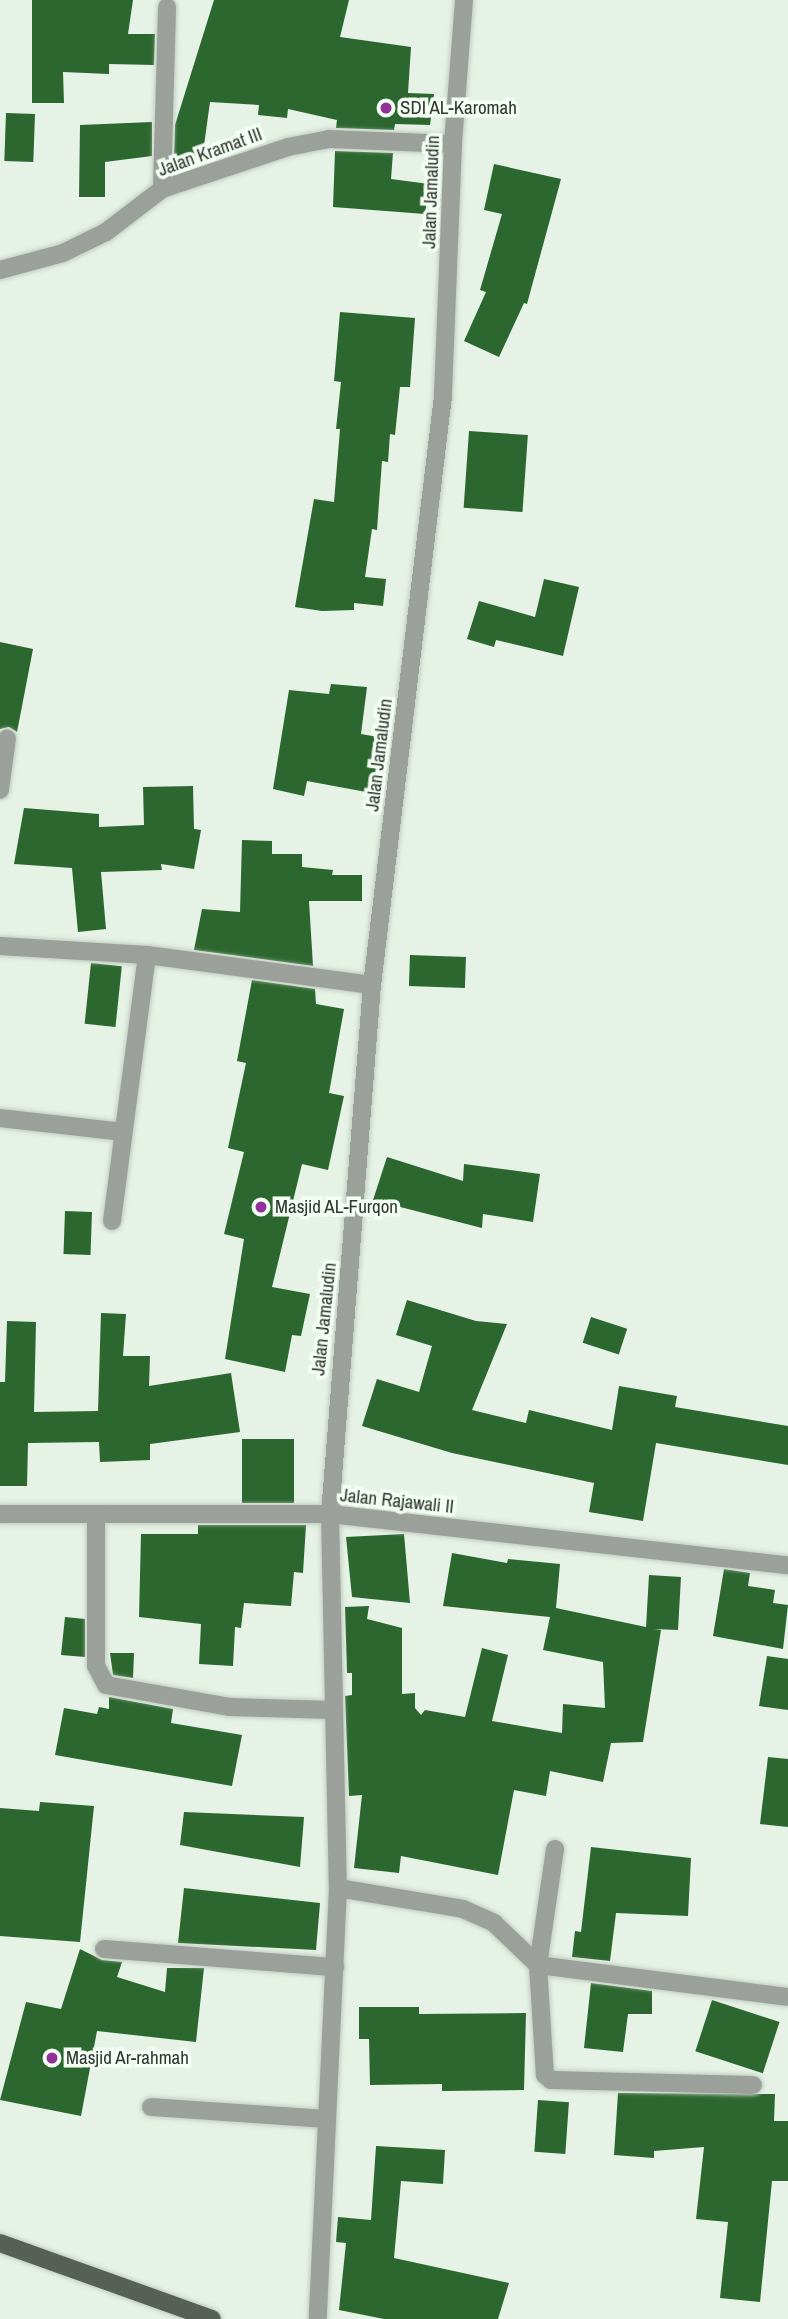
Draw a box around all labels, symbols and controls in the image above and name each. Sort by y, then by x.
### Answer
place label: SDI AL-Karomah [400,97,518,119]
marker: SDI AL-Karomah [378,100,394,116]
street label: Jalan Kramat III [155,123,265,181]
street label: Jalan Jamaludin [418,135,444,249]
street label: Jalan Jamaludin [361,697,397,813]
place label: Masjid AL-Furqon [275,1196,399,1218]
marker: Masjid AL-Furqon [253,1199,269,1215]
street label: Jalan Jamaludin [307,1261,341,1377]
street label: Jalan Rajawali II [339,1484,455,1518]
place label: Masjid Ar-rahmah [66,2047,190,2069]
marker: Masjid Ar-rahmah [44,2050,60,2066]

